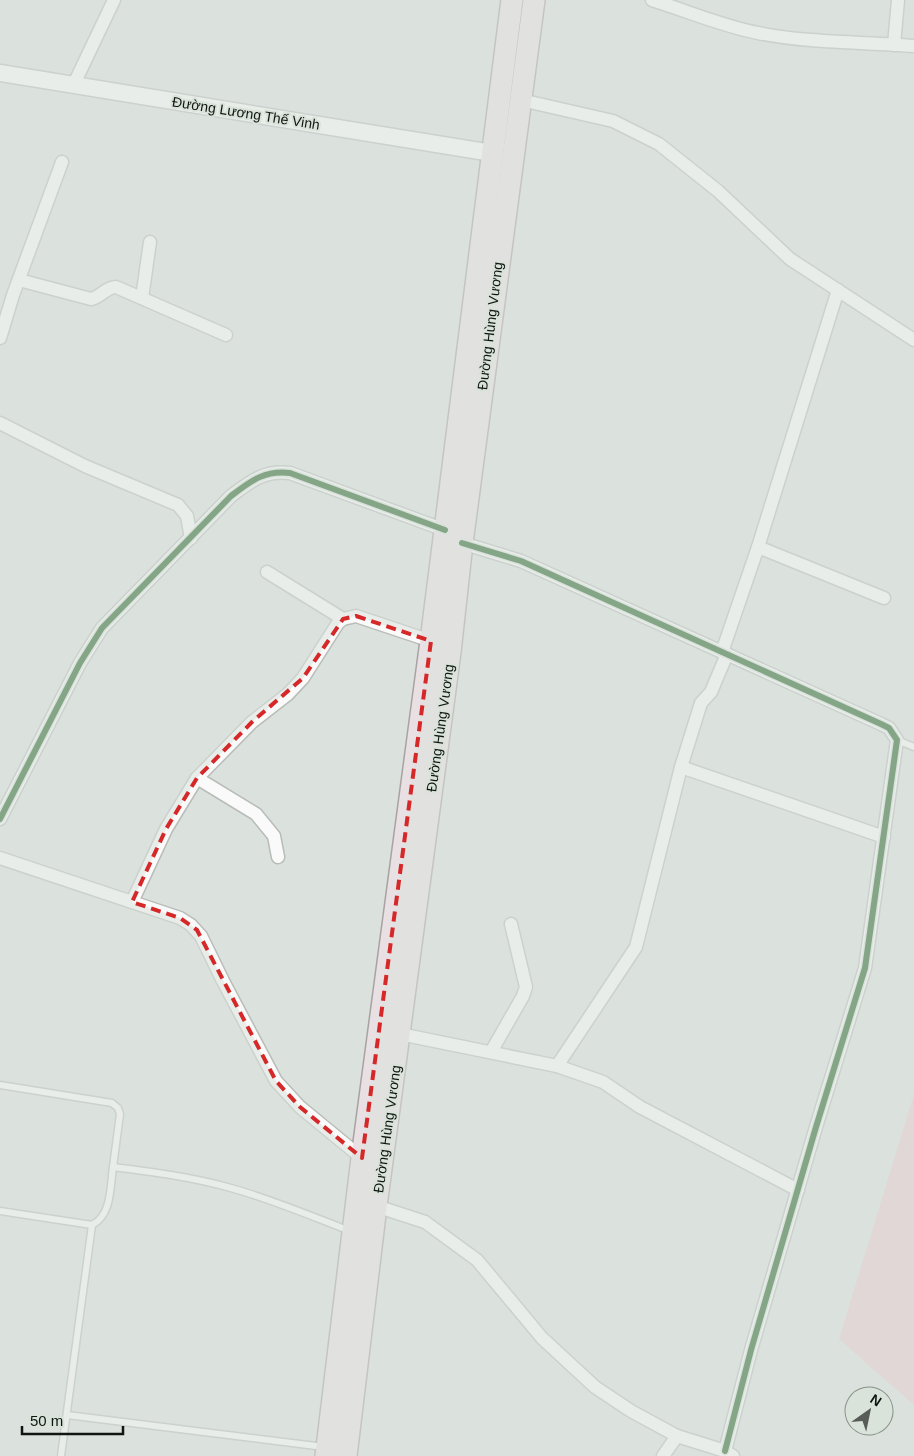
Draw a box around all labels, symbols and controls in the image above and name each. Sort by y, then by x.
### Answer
street label: Đường Lương Thế Vinh [171,93,321,133]
street label: Đường Hùng Vương [474,261,506,391]
street label: Đường Hùng Vương [423,663,457,793]
street label: Đường Hùng Vương [370,1064,404,1194]
north arrow [844,1386,894,1436]
text: N [867,1391,885,1410]
scale bar [22,1404,124,1436]
text: 50 m [30,1412,63,1429]

